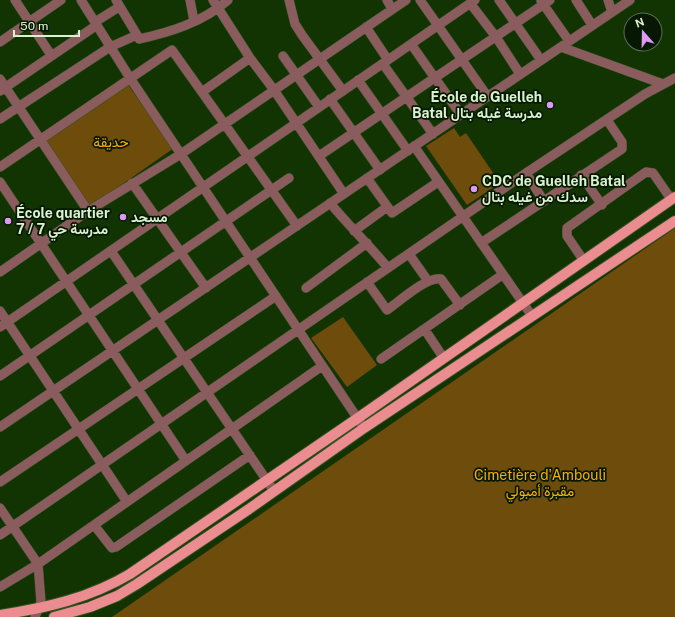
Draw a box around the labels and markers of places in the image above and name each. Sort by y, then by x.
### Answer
place label: École de Guelleh Batal مدرسة غيله بتال [412,88,542,122]
marker: École de Guelleh Batal مدرسة غيله بتال [545,100,555,110]
place label: CDC de Guelleh Batal سدك من غيله بتال [482,173,626,206]
marker: CDC de Guelleh Batal سدك من غيله بتال [469,184,479,194]
place label: École quartier 7 / مدرسة حي 7 [16,204,110,241]
place label: مسجد [131,209,168,226]
marker: مسجد [118,212,128,222]
marker: École quartier 7 / مدرسة حي 7 [3,216,13,226]

